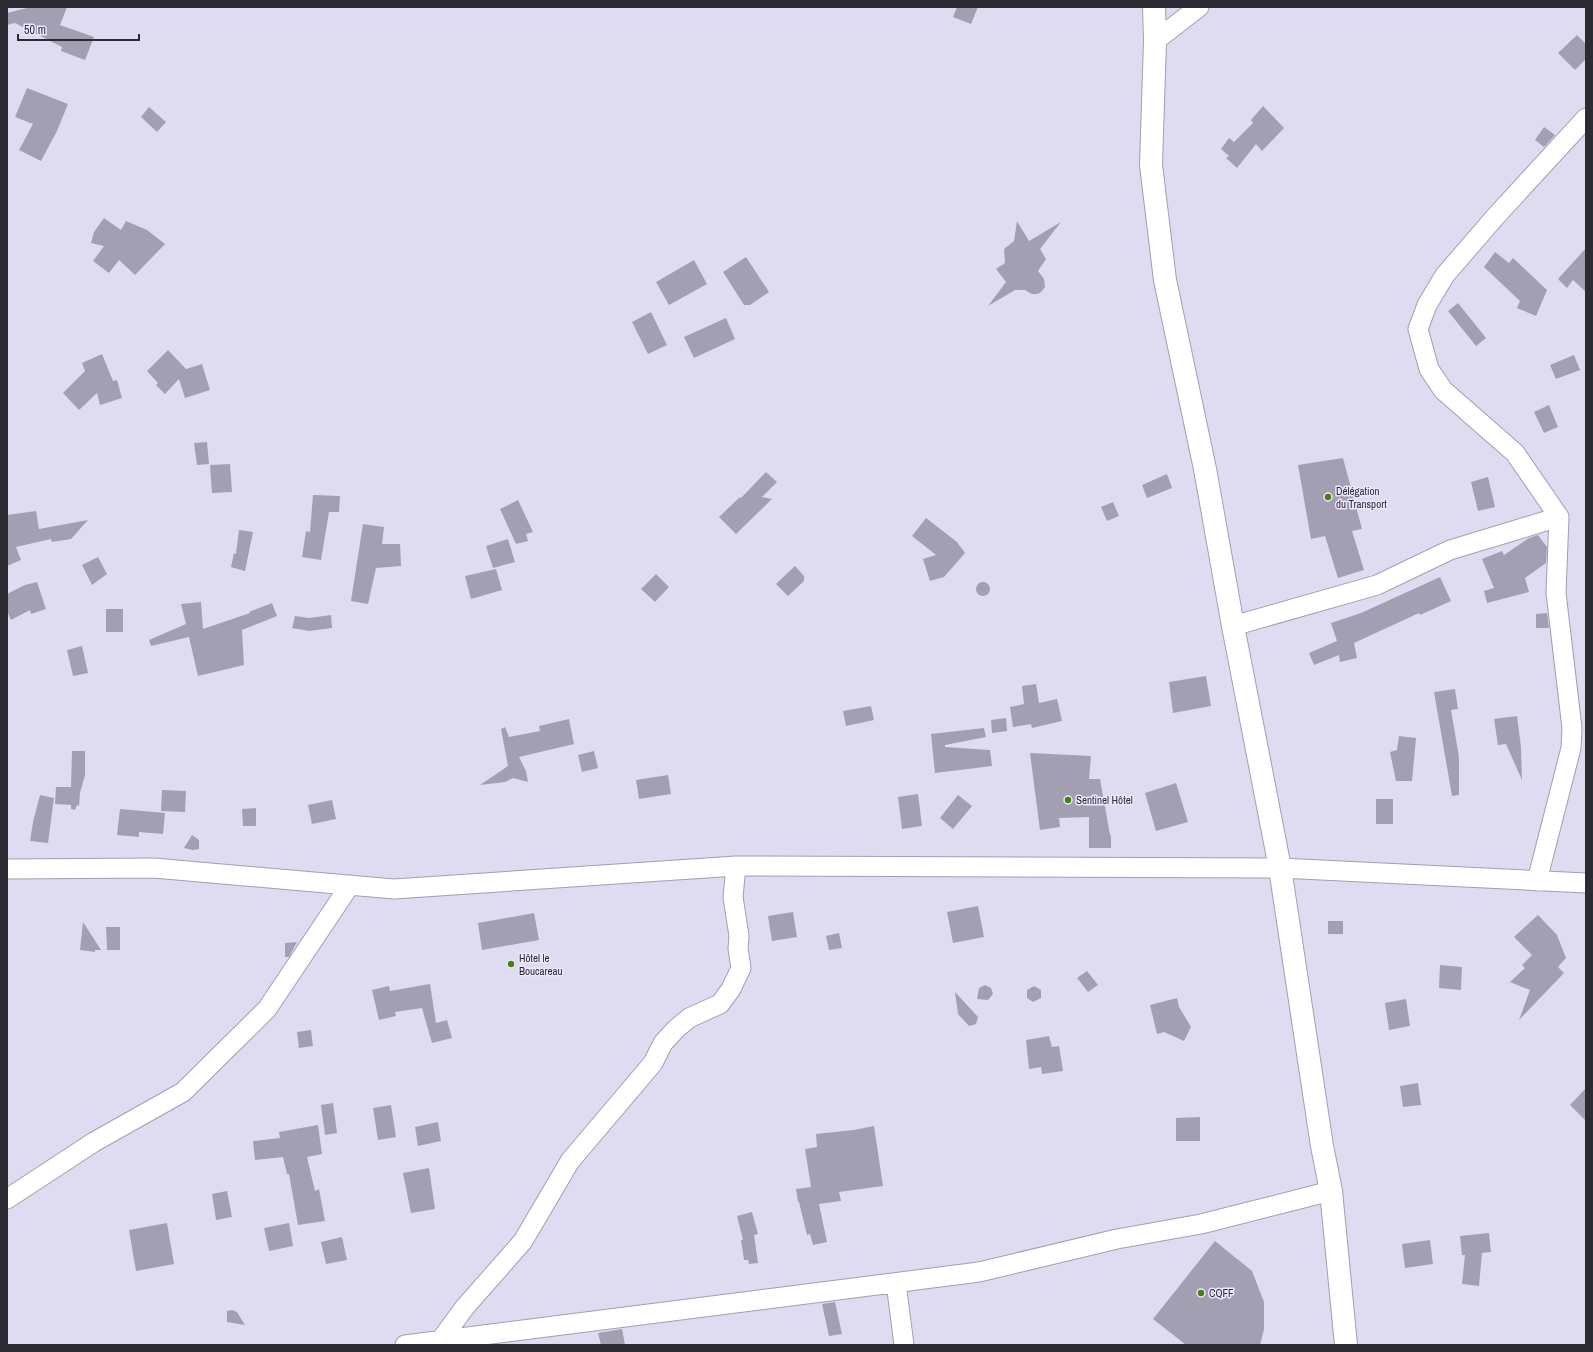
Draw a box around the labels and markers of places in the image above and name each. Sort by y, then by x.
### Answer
place label: Délégation du Transport [1336,484,1387,511]
marker: Délégation du Transport [1323,492,1333,502]
place label: Sentinel Hôtel [1076,793,1133,807]
marker: Sentinel Hôtel [1063,795,1073,805]
place label: Hôtel le Boucareau [519,951,563,978]
marker: Hôtel le Boucareau [506,959,516,969]
place label: CQFF [1209,1286,1234,1300]
marker: CQFF [1196,1288,1206,1298]

